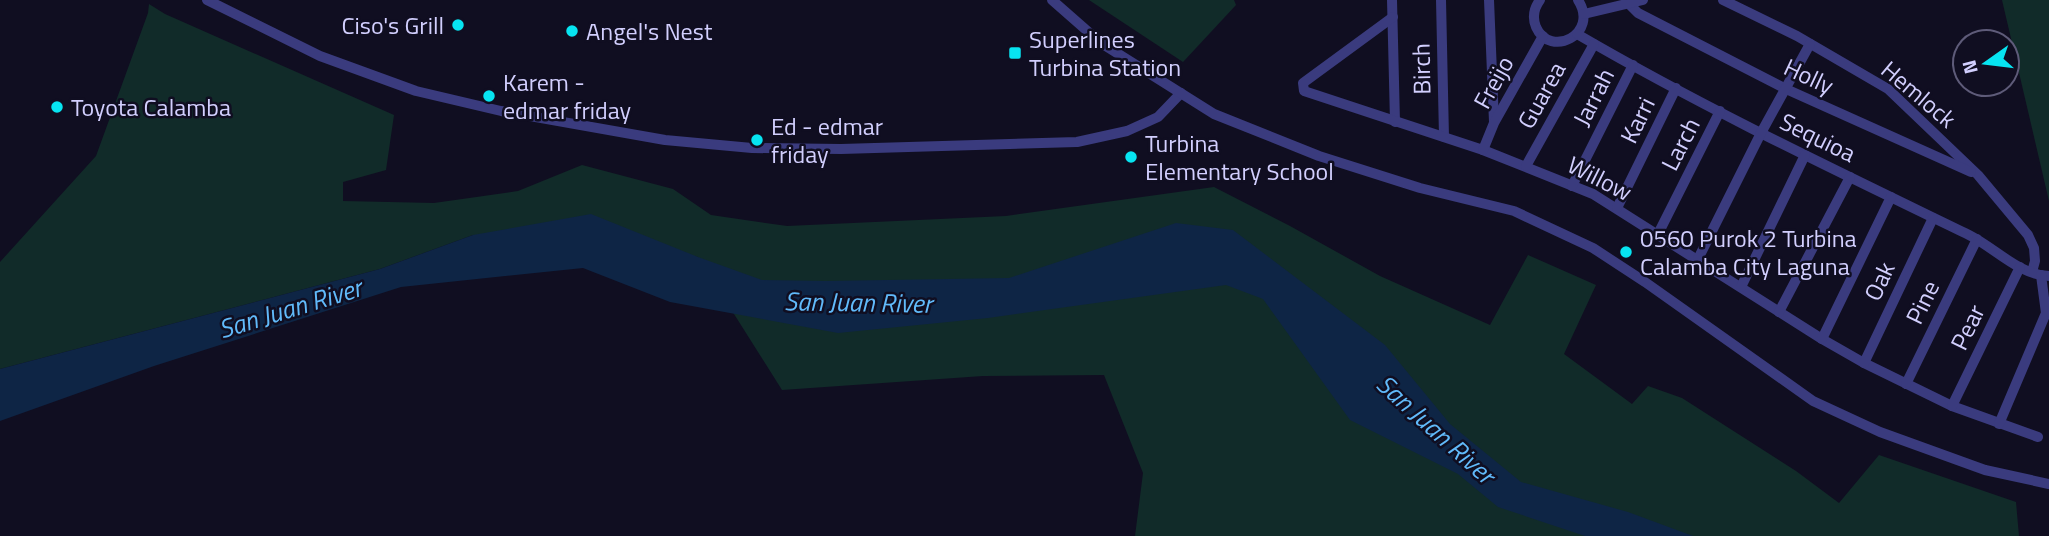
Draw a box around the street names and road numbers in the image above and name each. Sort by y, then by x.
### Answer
street label: Birch [1403,43,1439,95]
street label: Freijo [1464,49,1522,115]
street label: Holly [1778,49,1840,103]
street label: Hemlock [1874,52,1965,137]
street label: Guarea [1508,55,1574,135]
street label: Jarrah [1563,62,1623,132]
street label: Karri [1610,91,1664,149]
street label: Sequioa [1774,103,1862,171]
street label: Larch [1651,111,1709,177]
street label: Willow [1561,146,1639,210]
street label: Oak [1854,255,1904,306]
street label: Pine [1896,274,1948,330]
street label: Pear [1941,298,1993,356]

